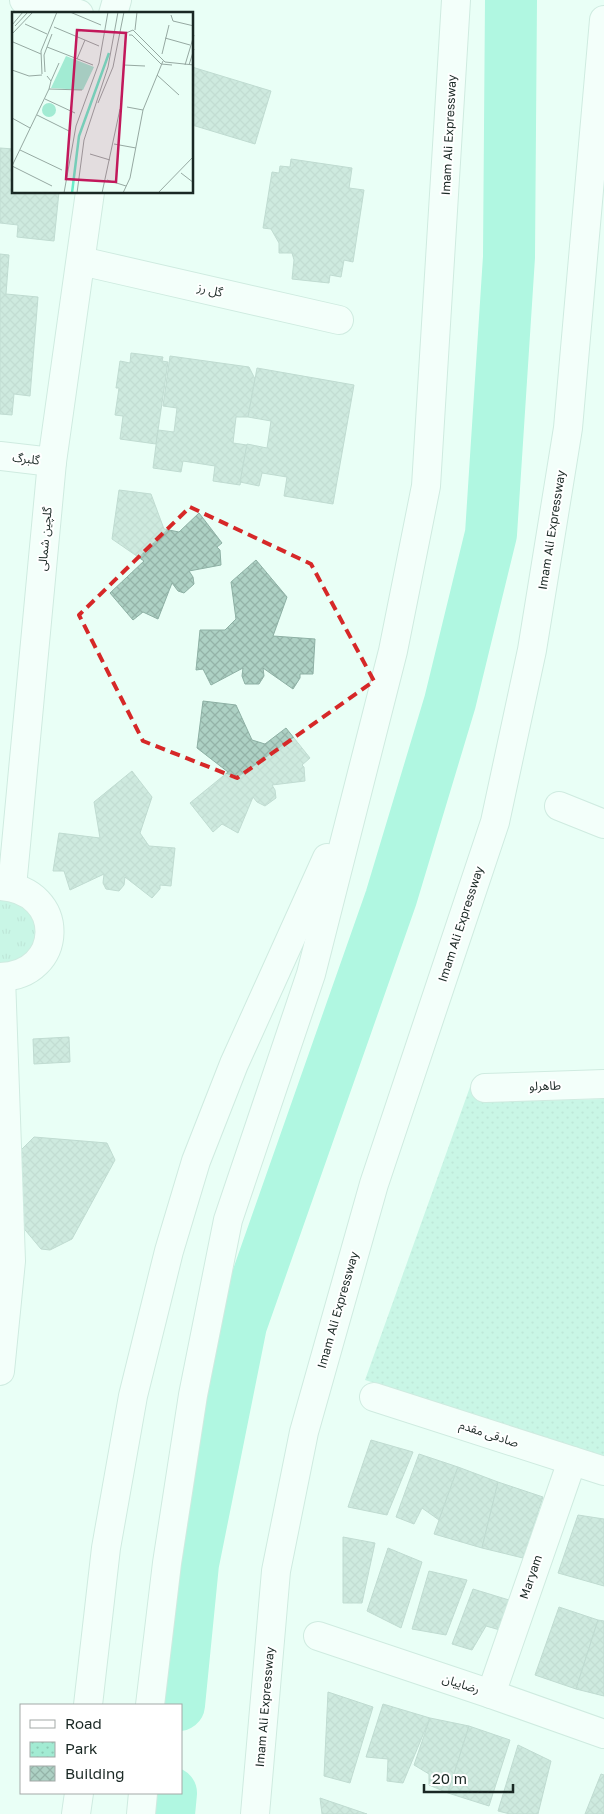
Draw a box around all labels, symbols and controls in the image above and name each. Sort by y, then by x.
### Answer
inset map [12,12,194,194]
street label: Imam Ali Expressway [438,74,459,196]
street label: گل رز [195,279,225,300]
street label: گلبرگ [12,449,42,468]
street label: Imam Ali Expressway [535,469,568,591]
street label: گلچین شمالی [34,505,56,572]
street label: Imam Ali Expressway [435,864,486,984]
street label: طاهرلو [529,1077,561,1094]
street label: Imam Ali Expressway [314,1249,361,1370]
street label: صادقی مقدم [457,1417,521,1452]
street label: Maryam [516,1553,545,1601]
street label: Imam Ali Expressway [252,1646,277,1768]
street label: رضاییان [441,1670,482,1697]
legend [20,1704,182,1794]
text: Road [65,1714,102,1732]
text: Park [65,1739,98,1757]
scale bar [424,1762,513,1794]
text: Building [65,1764,125,1782]
text: 20 m [432,1769,467,1787]

